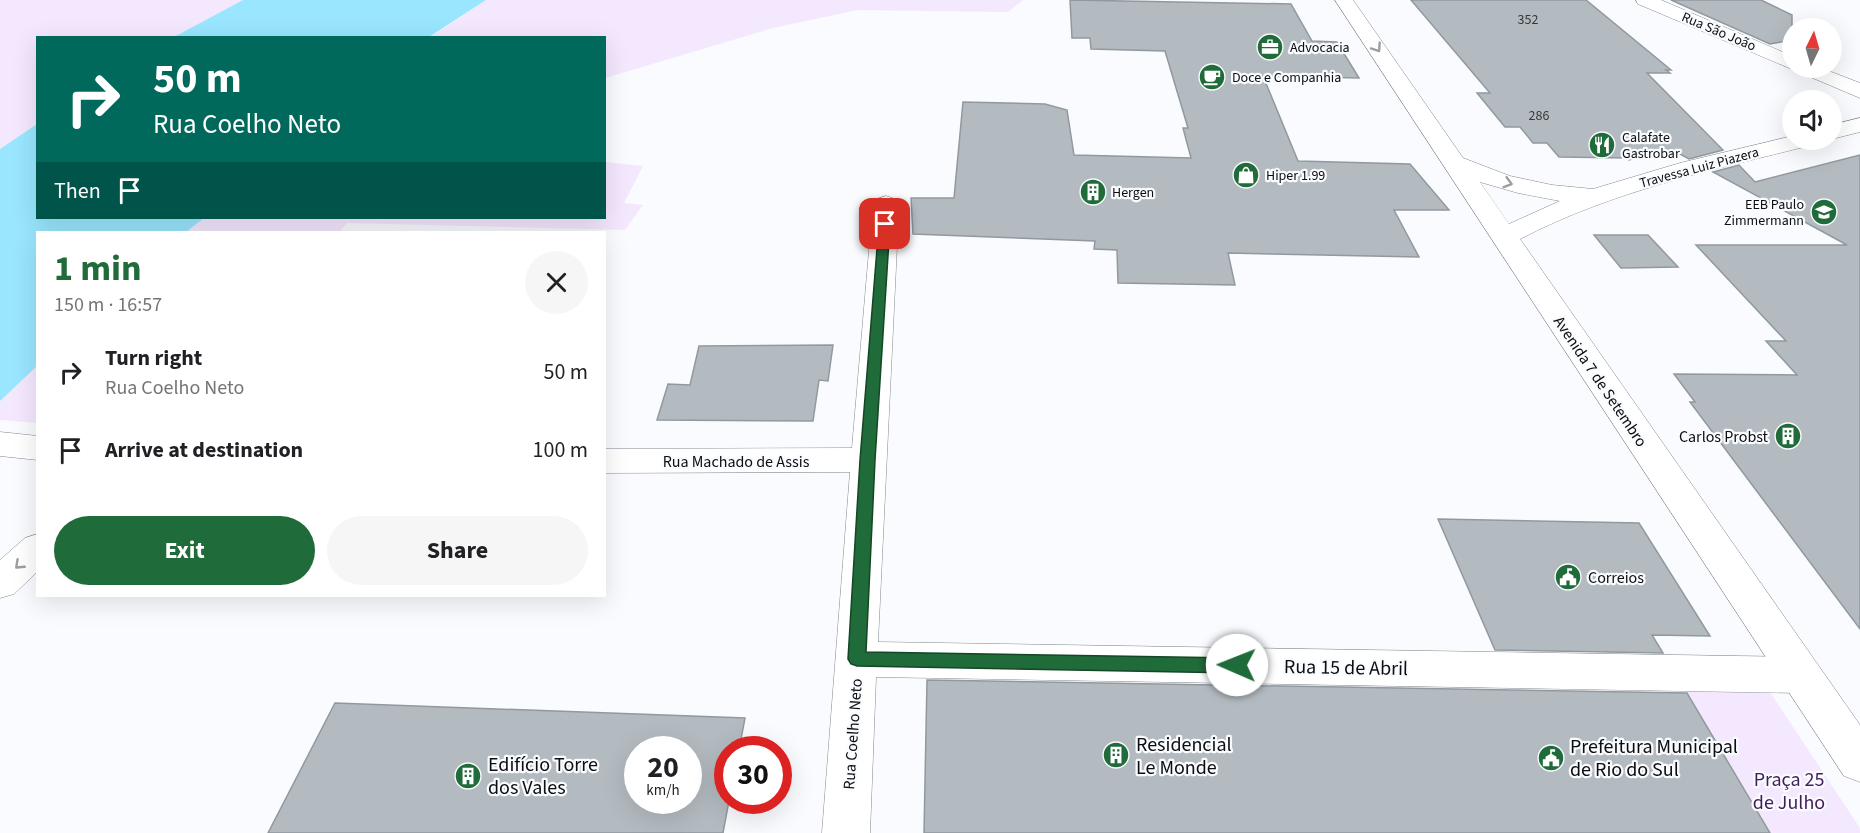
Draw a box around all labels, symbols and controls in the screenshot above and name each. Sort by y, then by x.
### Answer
street label: Rua São João [1678,7,1759,57]
house number: 352 [1518,10,1538,30]
north arrow [1782,18,1842,78]
map controls [1782,18,1842,150]
office icon: Advocacia [1255,32,1285,62]
place label: Advocacia [1290,38,1350,58]
one-way arrow [1369,42,1380,53]
text: 50 m [153,49,242,109]
icon: right [54,60,132,138]
cafe icon: Doce e Companhia [1197,62,1227,92]
place label: Doce e Companhia [1232,68,1341,88]
button: sound [1782,90,1842,150]
text: Rua Coelho Neto [153,105,341,144]
house number: 286 [1529,106,1549,126]
place label: Calafate Gastrobar [1622,128,1680,164]
restaurant icon: Calafate Gastrobar [1587,130,1617,160]
street label: Travessa Luiz Piazera [1637,142,1761,194]
shop icon: Hiper 1.99 [1231,160,1261,190]
place label: Hiper 1.99 [1266,166,1325,186]
icon: arrive [113,174,146,207]
text: Then [54,175,101,207]
one-way arrow [1502,176,1513,188]
building icon: Hergen [1078,177,1108,207]
place label: Hergen [1112,183,1154,203]
place label: EEB Paulo Zimmermann [1724,195,1804,231]
school or university icon: EEB Paulo Zimmermann [1809,197,1839,227]
pin [859,198,910,249]
icon: arrive [868,207,901,240]
text: 1 min [54,243,142,294]
button: close [525,251,588,314]
text: 150 m · 16:57 [54,291,162,319]
street label: Avenida 7 de Setembro [1548,312,1652,451]
text: Turn right [105,342,202,374]
icon: right [54,356,87,389]
text: 50 m [543,356,588,388]
text: Rua Coelho Neto [105,374,244,402]
building icon: Carlos Probst [1773,421,1803,451]
place label: Carlos Probst [1679,426,1769,448]
icon: arrive [54,434,87,467]
text: Arrive at destination [105,434,303,466]
text: 100 m [533,434,588,466]
street label: Rua Machado de Assis [663,451,810,473]
button: Exit [54,516,315,585]
button: Share [327,516,588,585]
one-way arrow [15,558,26,569]
public building icon: Correios [1553,562,1583,592]
place label: Correios [1588,567,1644,589]
position arrow [1205,633,1269,697]
street label: Rua 15 de Abril [1284,653,1408,683]
street label: Rua Coelho Neto [838,678,868,790]
place label: Residencial Le Monde [1136,731,1232,782]
place label: Prefeitura Municipal de Rio do Sul [1570,733,1738,784]
speed limit sign: 30 [714,736,792,814]
building icon: Residencial Le Monde [1101,740,1131,770]
public building icon: Prefeitura Municipal de Rio do Sul [1536,743,1566,773]
text: 20 [647,746,679,789]
place label: Edifício Torre dos Vales [488,751,598,802]
building icon: Edifício Torre dos Vales [453,761,483,791]
park label: Praça 25 de Julho [1753,766,1825,817]
text: km/h [646,780,680,801]

